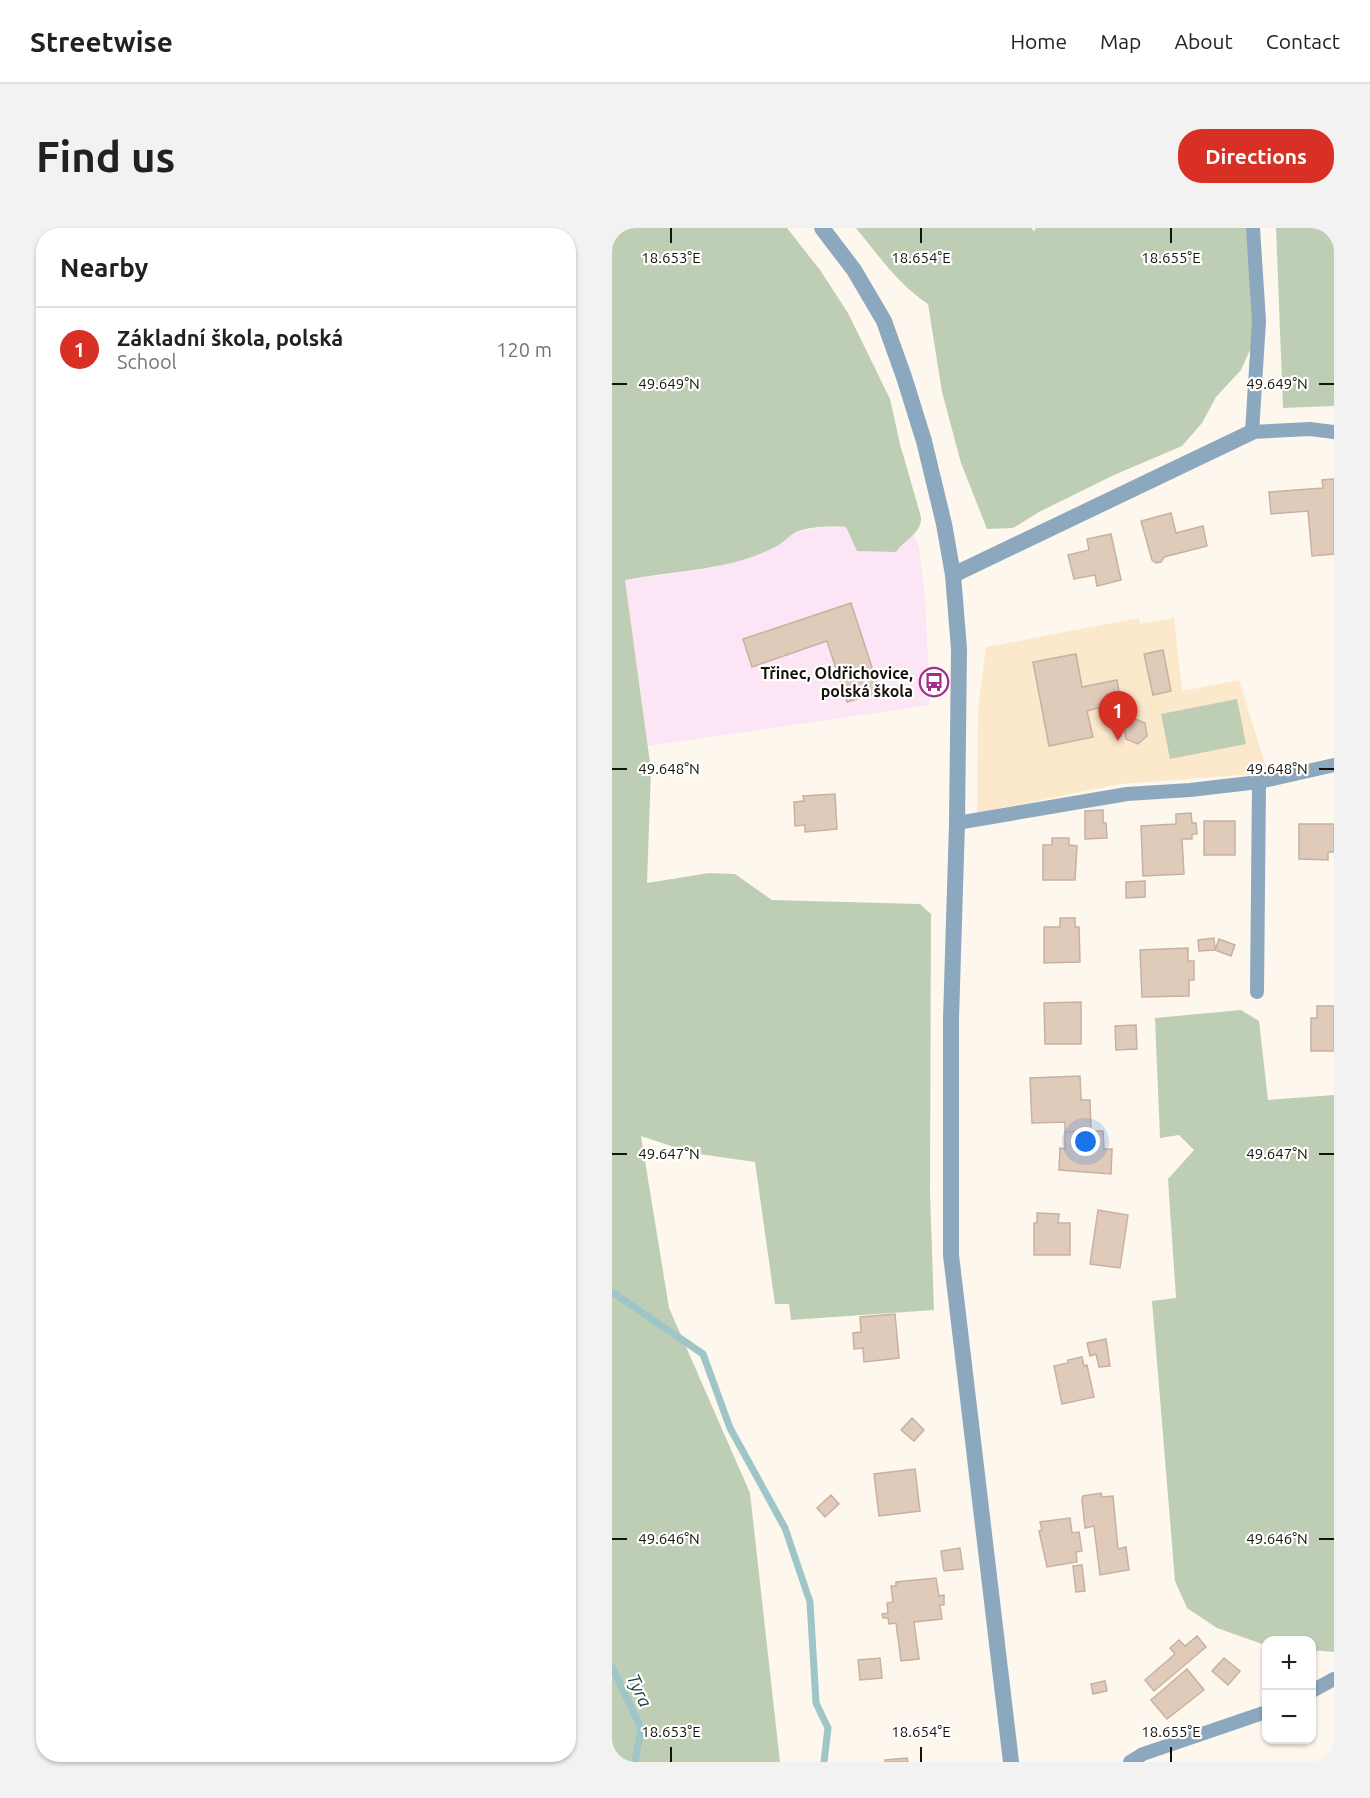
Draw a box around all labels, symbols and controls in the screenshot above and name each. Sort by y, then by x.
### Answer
text: Streetwise [30,26,173,57]
text: Home [1010,29,1067,53]
text: Map [1100,29,1141,53]
text: About [1174,29,1233,53]
text: Contact [1266,29,1340,53]
button: Directions [1178,129,1334,183]
text: Find us [36,133,175,180]
text: 18.653°E [641,249,701,266]
text: 18.654°E [891,249,951,266]
text: 18.655°E [1141,249,1201,266]
text: Nearby [60,253,148,282]
text: Základní škola, polská [117,325,343,350]
text: 1 [74,338,85,361]
text: 120 m [496,338,552,361]
text: School [117,350,177,373]
text: 49.649°N [638,375,700,392]
text: 49.649°N [1246,375,1308,392]
place label: Třinec, Oldřichovice, polská škola [761,664,913,700]
bus stop icon: Třinec, Oldřichovice, polská škola [918,666,950,698]
pin: 1 [1098,692,1138,741]
text: 49.648°N [638,760,700,777]
text: 49.648°N [1246,760,1308,777]
your location [1071,1127,1100,1156]
text: 49.647°N [638,1145,700,1162]
text: 49.647°N [1246,1145,1308,1162]
text: 49.646°N [638,1530,700,1547]
text: 49.646°N [1246,1530,1308,1547]
map controls [1262,1636,1316,1744]
button: + [1262,1636,1316,1690]
water label: Tyra [624,1670,656,1710]
button: − [1262,1690,1316,1744]
text: 18.653°E [641,1723,701,1740]
text: 18.654°E [891,1723,951,1740]
text: 18.655°E [1141,1723,1201,1740]

